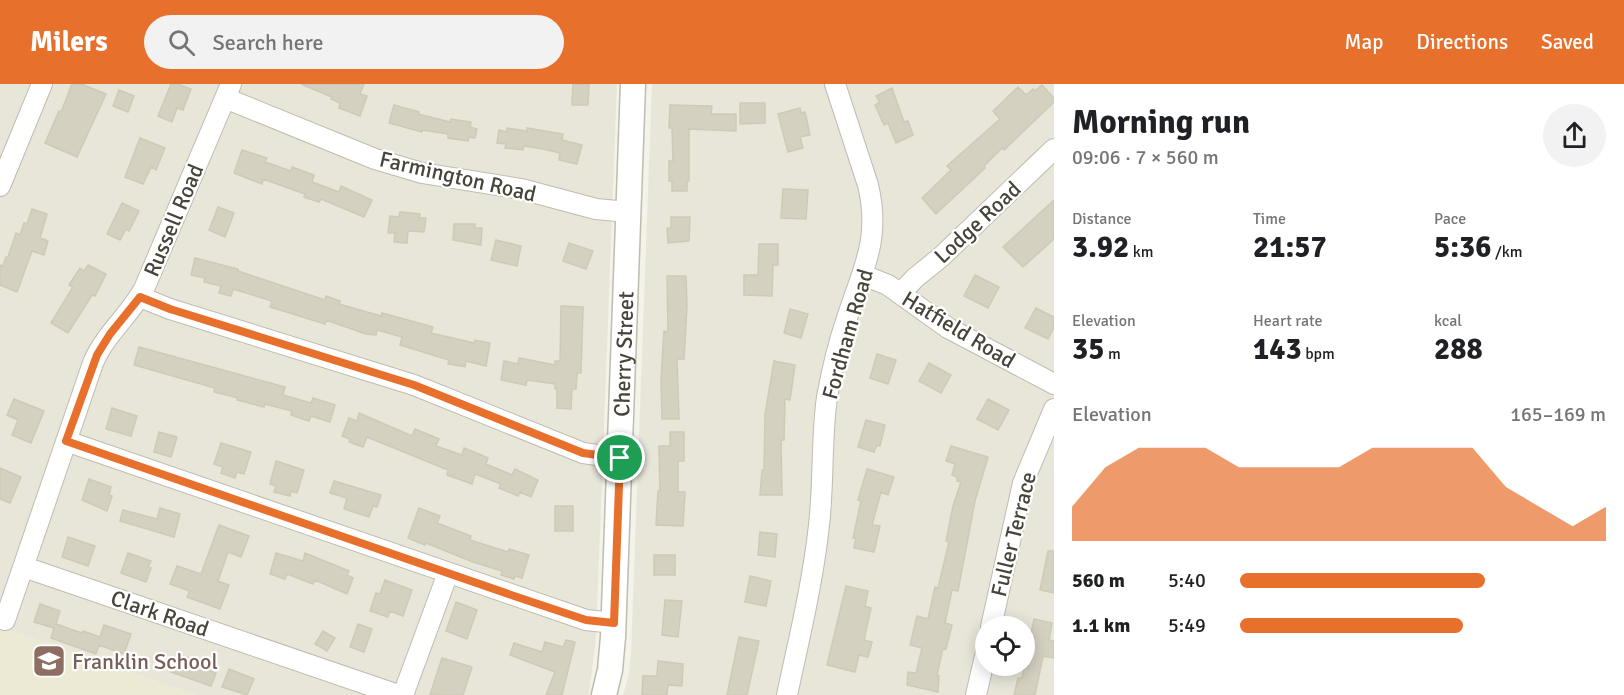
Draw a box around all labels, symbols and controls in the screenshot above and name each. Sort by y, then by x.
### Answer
search box [144,15,564,69]
text: Milers [30,25,108,59]
icon: search [165,26,198,59]
text: Search here [213,29,324,56]
text: Map [1345,29,1383,55]
text: Directions [1416,29,1508,55]
text: Saved [1541,29,1594,55]
text: Morning run [1072,102,1250,143]
button: share [1543,104,1606,167]
street label: Farmington Road [377,145,539,208]
text: 09:06 · 7 × 560 m [1072,145,1219,170]
street label: Russell Road [138,160,209,281]
street label: Lodge Road [928,175,1026,269]
text: Distance [1072,209,1132,229]
text: Time [1253,209,1286,229]
text: Pace [1434,209,1466,229]
text: 3.92 [1072,229,1129,266]
text: 21:57 [1253,229,1327,266]
text: 5:36 [1434,229,1491,266]
text: km [1129,242,1154,262]
text: /km [1491,242,1523,262]
street label: Fordham Road [816,266,879,402]
street label: Hatfield Road [897,285,1020,374]
street label: Cherry Street [608,291,640,417]
text: Elevation [1072,311,1136,331]
text: Heart rate [1253,311,1322,331]
text: kcal [1434,311,1462,331]
text: 35 [1072,331,1104,368]
text: 143 [1253,331,1302,368]
text: 288 [1434,331,1483,368]
text: m [1104,344,1121,364]
text: bpm [1302,344,1335,364]
text: Elevation [1072,402,1152,427]
text: 165–169 m [1510,402,1606,427]
pin [594,432,645,483]
icon: arrive [603,441,636,474]
street label: Fuller Terrace [985,469,1042,599]
text: 560 m [1072,568,1125,593]
text: 5:40 [1168,568,1206,593]
street label: Clark Road [107,584,212,643]
text: 1.1 km [1072,613,1130,638]
text: 5:49 [1168,613,1206,638]
map controls [975,616,1035,676]
button: locate [975,616,1035,676]
school or university icon: Franklin School [31,643,67,679]
place label: Franklin School [72,648,218,675]

